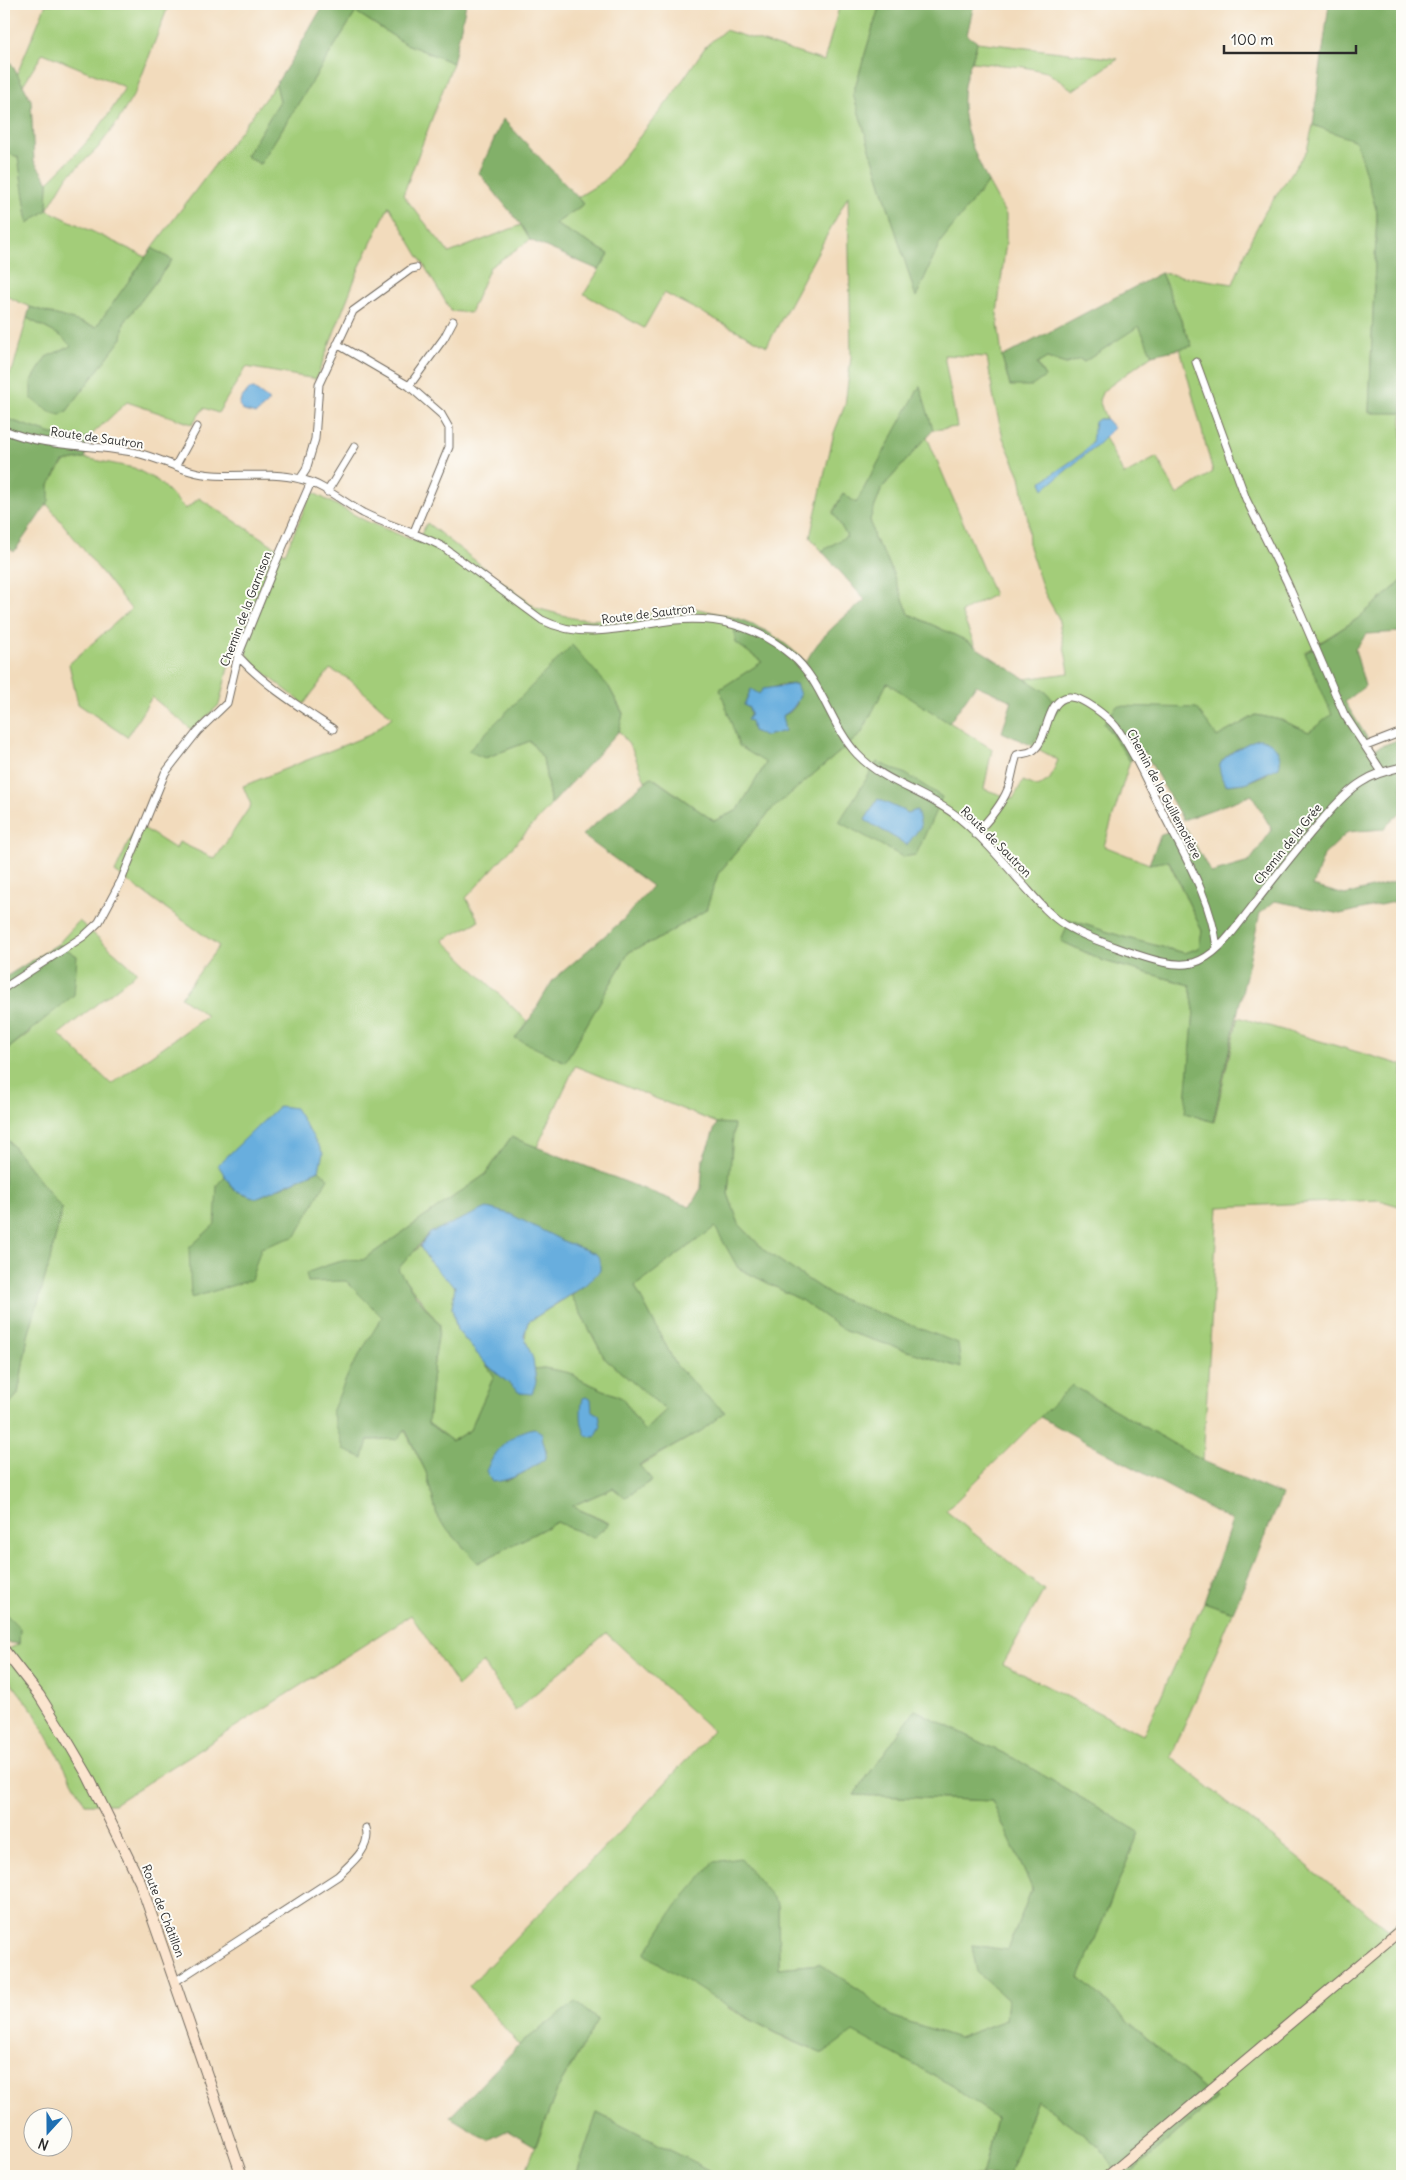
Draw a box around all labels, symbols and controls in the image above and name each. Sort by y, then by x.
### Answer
scale bar [1224,22,1356,54]
text: 100 m [1231,30,1273,49]
street label: Route de Sautron [50,424,145,451]
street label: Chemin de la Garnison [217,549,274,669]
street label: Route de Sautron [600,600,695,627]
street label: Chemin de la Guillemotière [1124,726,1205,861]
street label: Chemin de la Grée [1251,800,1325,887]
street label: Route de Sautron [958,803,1035,880]
street label: Route de Châtillon [139,1862,188,1959]
north arrow [22,2108,72,2158]
text: N [36,2134,51,2154]

